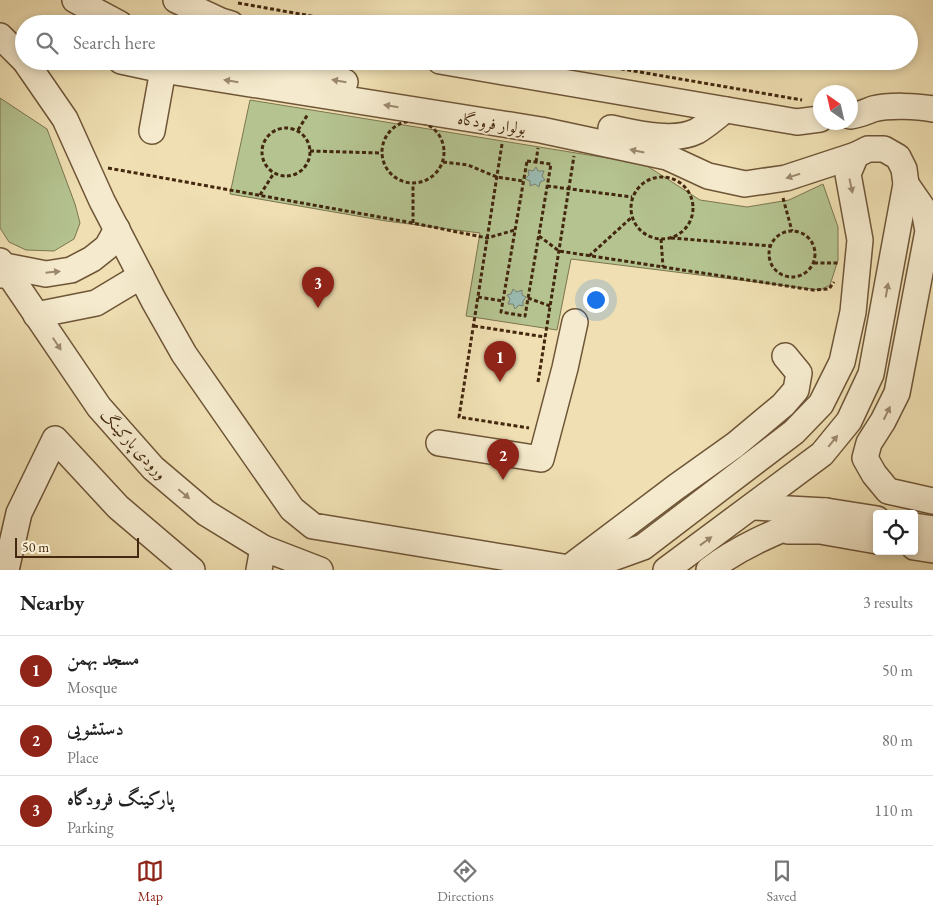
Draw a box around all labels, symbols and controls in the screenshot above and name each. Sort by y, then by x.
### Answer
search box [15,15,918,70]
icon: search [33,29,61,57]
text: Search here [73,30,155,55]
one-way arrow [222,76,238,84]
one-way arrow [331,76,347,84]
north arrow [813,85,858,130]
one-way arrow [383,102,399,110]
street label: بولوار فرودگاه [456,108,528,139]
one-way arrow [629,146,645,154]
one-way arrow [786,172,801,180]
one-way arrow [847,179,855,195]
pin: 3 [302,267,334,308]
one-way arrow [45,268,61,276]
one-way arrow [883,282,891,298]
your location [583,287,609,313]
one-way arrow [52,338,61,351]
pin: 1 [484,341,516,382]
street label: ورودی پارکینگ [95,405,172,485]
one-way arrow [884,406,892,420]
one-way arrow [827,435,838,447]
pin: 2 [487,439,519,480]
one-way arrow [177,489,190,500]
map controls [873,510,918,555]
button: locate [873,510,918,555]
scale bar [15,535,139,558]
one-way arrow [699,536,713,546]
text: 50 m [22,538,49,556]
text: Nearby [20,589,84,616]
text: 3 results [863,592,913,613]
text: مسجد بهمن [67,646,139,671]
text: 1 [32,660,40,681]
text: 50 m [882,660,913,681]
text: Mosque [67,677,117,698]
text: دستشویی [67,716,124,741]
text: 2 [32,730,40,751]
text: 80 m [882,730,913,751]
text: Place [67,747,99,768]
text: پارکینگ فرودگاه [67,786,174,811]
text: 3 [32,800,40,821]
text: 110 m [874,800,913,821]
text: Parking [67,817,114,838]
tab: Map [136,857,164,905]
tab: Directions [437,857,494,905]
tab: Saved [767,857,797,905]

